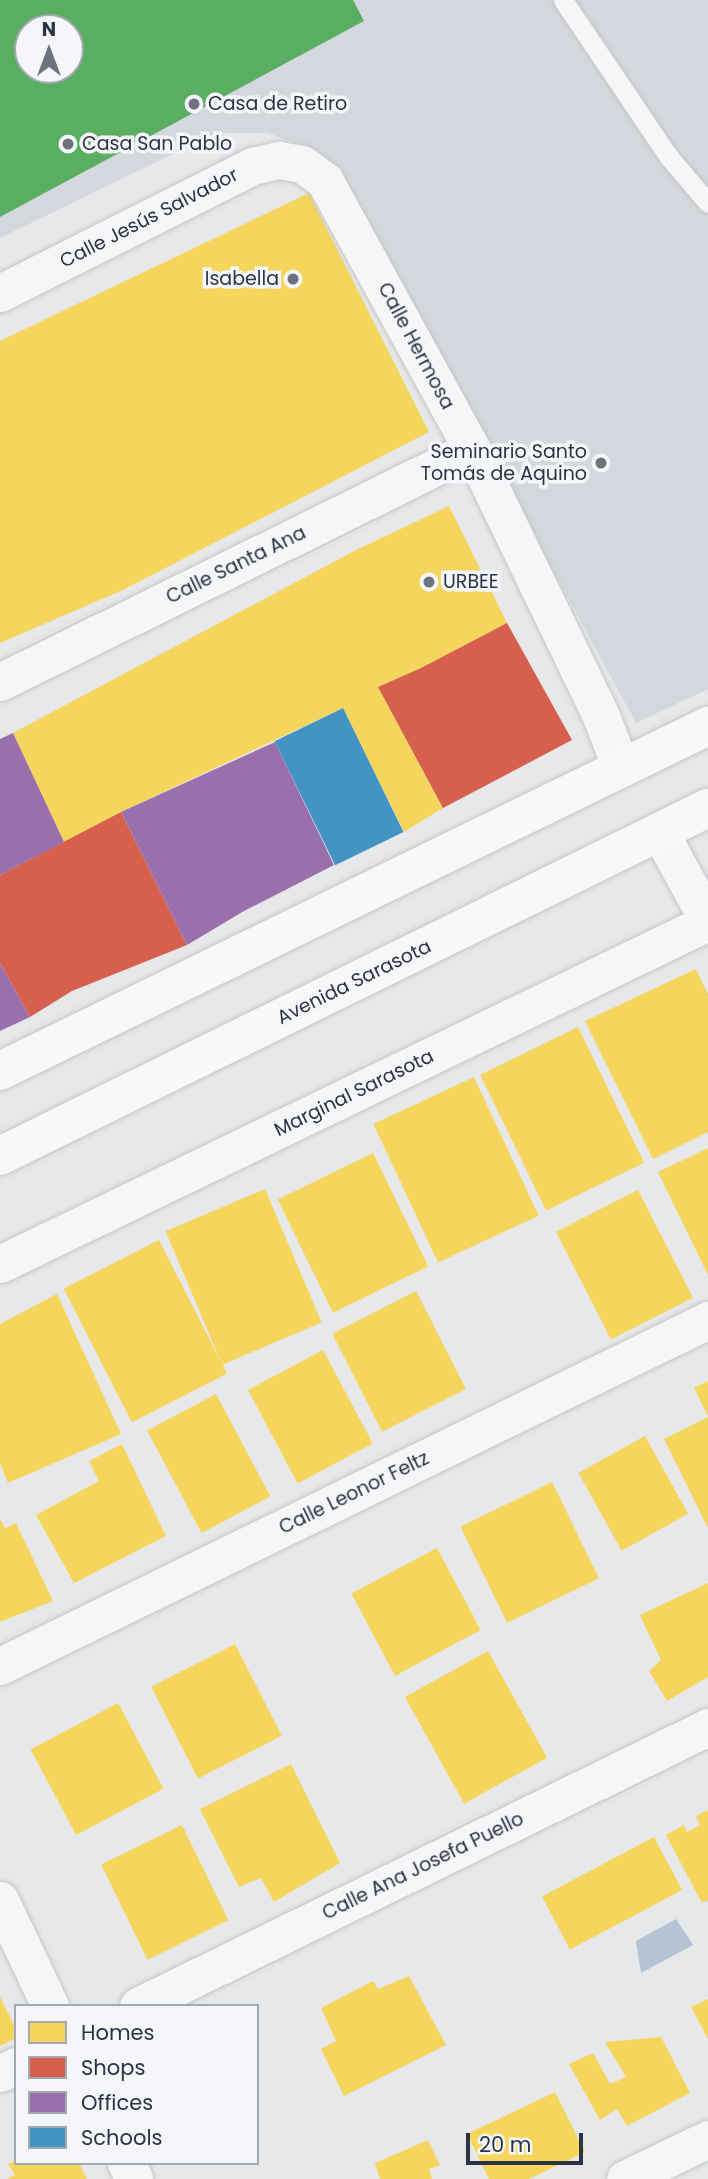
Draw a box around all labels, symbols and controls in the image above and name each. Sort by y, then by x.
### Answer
north arrow [14,14,84,84]
text: N [42,16,56,43]
place label: Casa de Retiro [208,93,347,115]
marker: Casa de Retiro [186,96,202,112]
place label: Casa San Pablo [82,133,232,155]
marker: Casa San Pablo [60,136,76,152]
street label: Calle Jesús Salvador [56,163,242,273]
place label: Isabella [205,268,279,290]
marker: Isabella [285,271,301,287]
street label: Calle Hermosa [373,279,459,413]
place label: Seminario Santo Tomás de Aquino [421,441,587,485]
marker: Seminario Santo Tomás de Aquino [593,455,609,471]
street label: Calle Santa Ana [162,521,310,609]
place label: URBEE [443,571,499,593]
marker: URBEE [421,574,437,590]
street label: Avenida Sarasota [273,935,435,1029]
street label: Marginal Sarasota [271,1045,437,1141]
street label: Calle Leonor Feltz [275,1447,433,1539]
street label: Calle Ana Josefa Puello [319,1807,527,1925]
legend [14,2004,259,2165]
text: Homes [81,2018,155,2047]
text: Shops [81,2053,145,2082]
text: Offices [81,2088,153,2117]
scale bar [470,2120,587,2164]
text: Schools [81,2123,163,2152]
text: 20 m [479,2130,532,2159]

